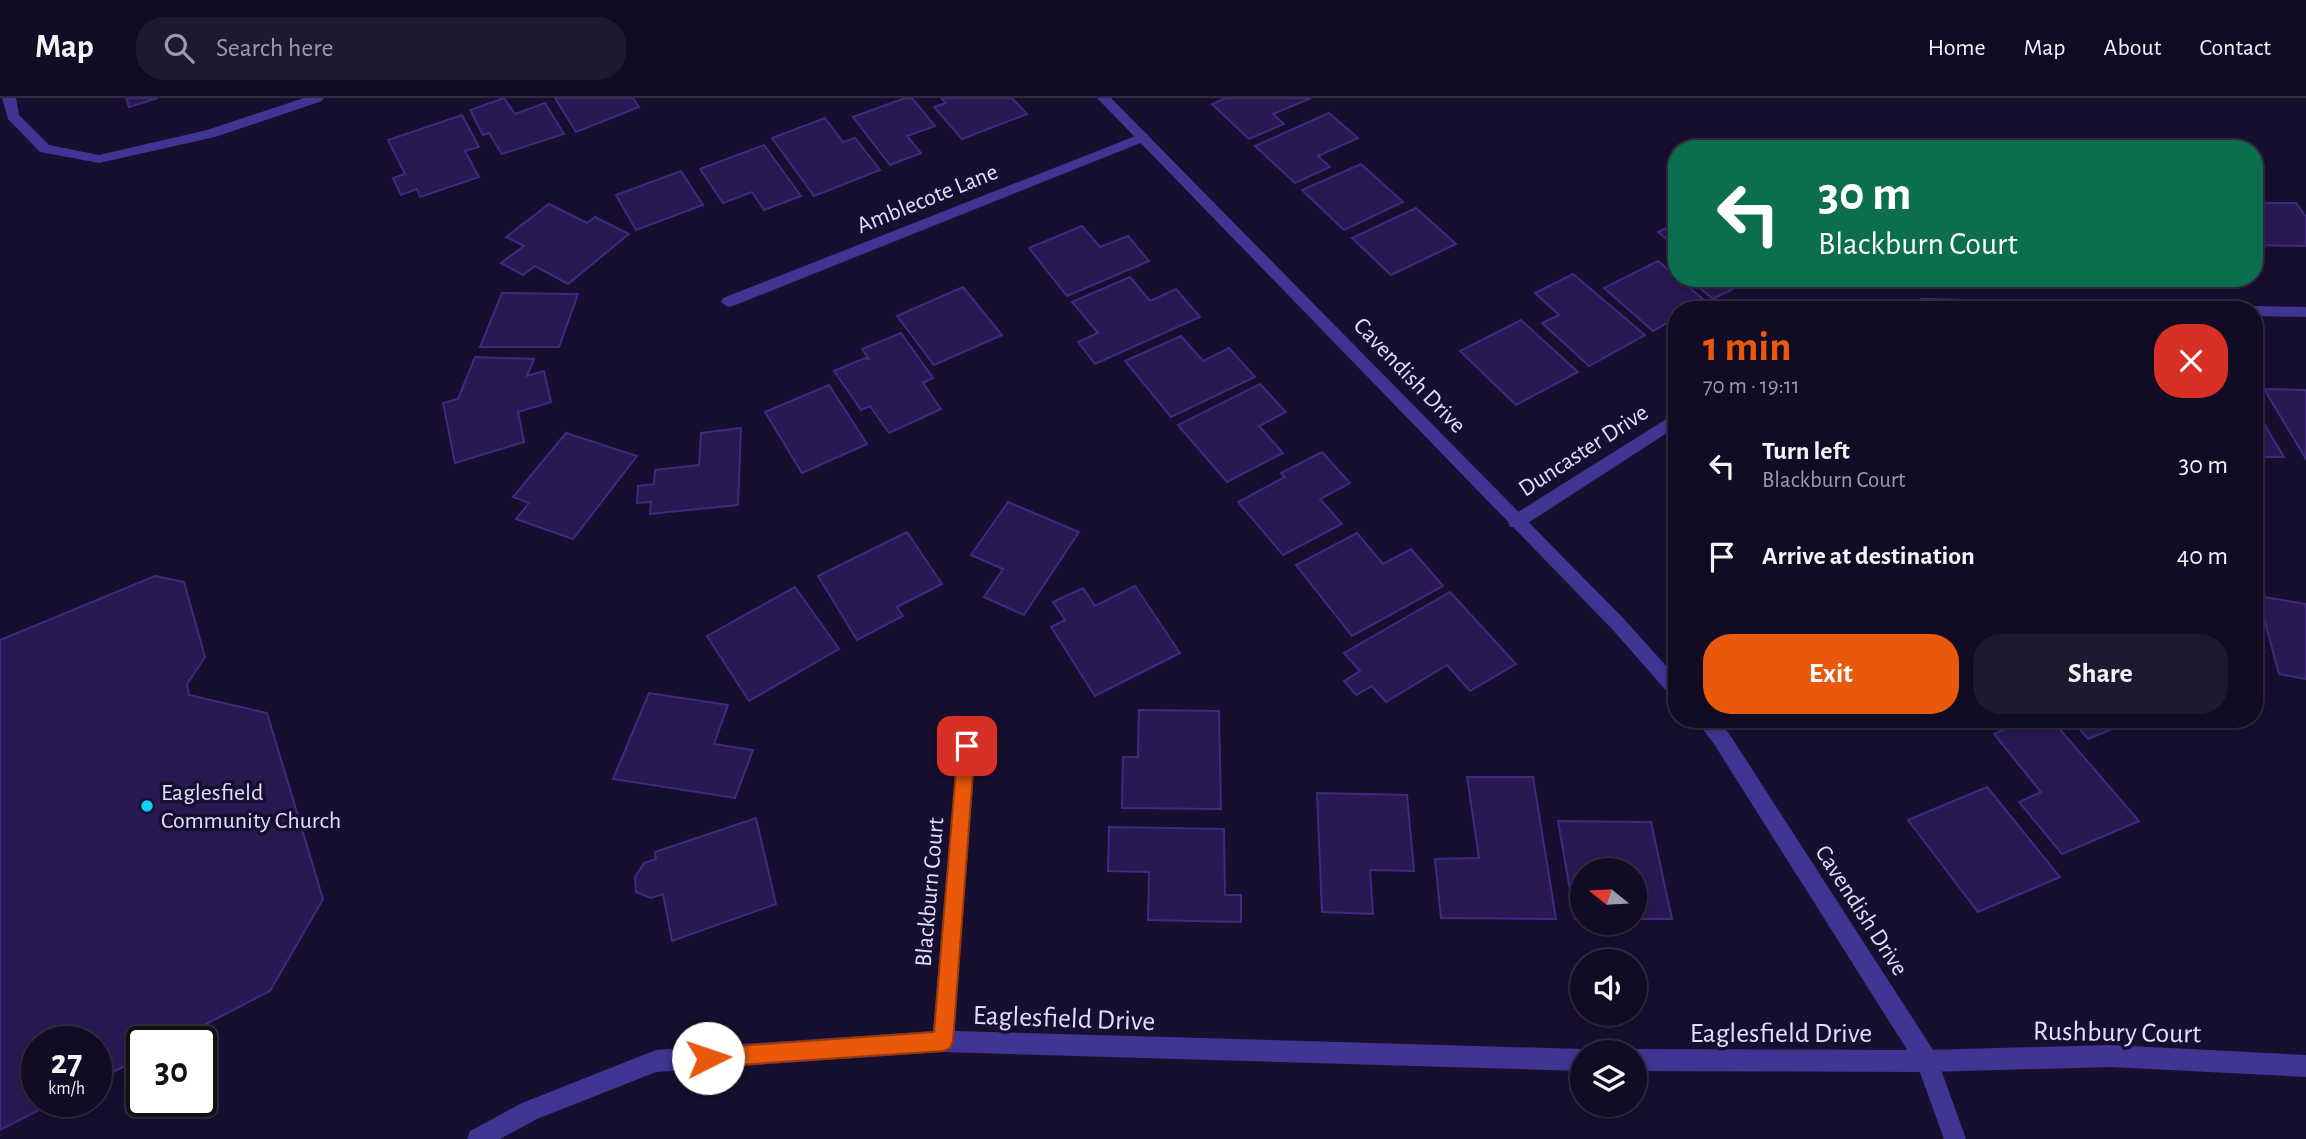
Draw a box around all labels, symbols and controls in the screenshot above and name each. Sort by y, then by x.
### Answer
search box [136,17,626,80]
icon: search [160,29,198,67]
text: Map [35,31,94,64]
text: Search here [216,35,334,61]
text: Home [1928,36,1986,60]
text: Map [2024,36,2066,60]
text: About [2104,36,2161,60]
text: Contact [2199,36,2271,60]
street label: Amblecote Lane [853,160,1001,238]
icon: left [1703,168,1794,259]
text: 30 m [1818,170,1912,219]
text: Blackburn Court [1818,228,2018,260]
street label: Cavendish Drive [1349,313,1470,438]
button: close [2154,324,2228,398]
text: 1 min [1703,326,1792,368]
text: 70 m · 19:11 [1703,375,1800,398]
street label: Duncaster Drive [1515,400,1653,501]
text: Turn left [1762,438,1850,464]
icon: left [1703,447,1741,485]
text: 30 m [2178,452,2228,478]
text: Blackburn Court [1762,469,1905,492]
icon: arrive [1703,538,1741,576]
text: Arrive at destination [1762,543,1975,569]
text: 40 m [2177,543,2228,569]
button: Exit [1703,634,1959,714]
button: Share [1973,634,2228,714]
pin [937,716,997,776]
icon: arrive [948,727,986,765]
place label: Eaglesfield Community Church [161,781,341,833]
marker: Eaglesfield Community Church [139,798,155,814]
street label: Blackburn Court [912,816,949,968]
street label: Cavendish Drive [1810,841,1912,980]
north arrow [1570,858,1647,934]
map controls [1570,858,1647,1117]
button: sound [1570,949,1647,1026]
street label: Eaglesfield Drive [972,1002,1156,1036]
street label: Rushbury Court [2033,1018,2201,1048]
street label: Eaglesfield Drive [1690,1020,1872,1048]
position arrow [671,1021,745,1095]
speed limit sign: 30 [126,1026,217,1117]
button: layers [1570,1040,1647,1117]
text: 27 [51,1045,82,1080]
text: km/h [48,1080,85,1098]

